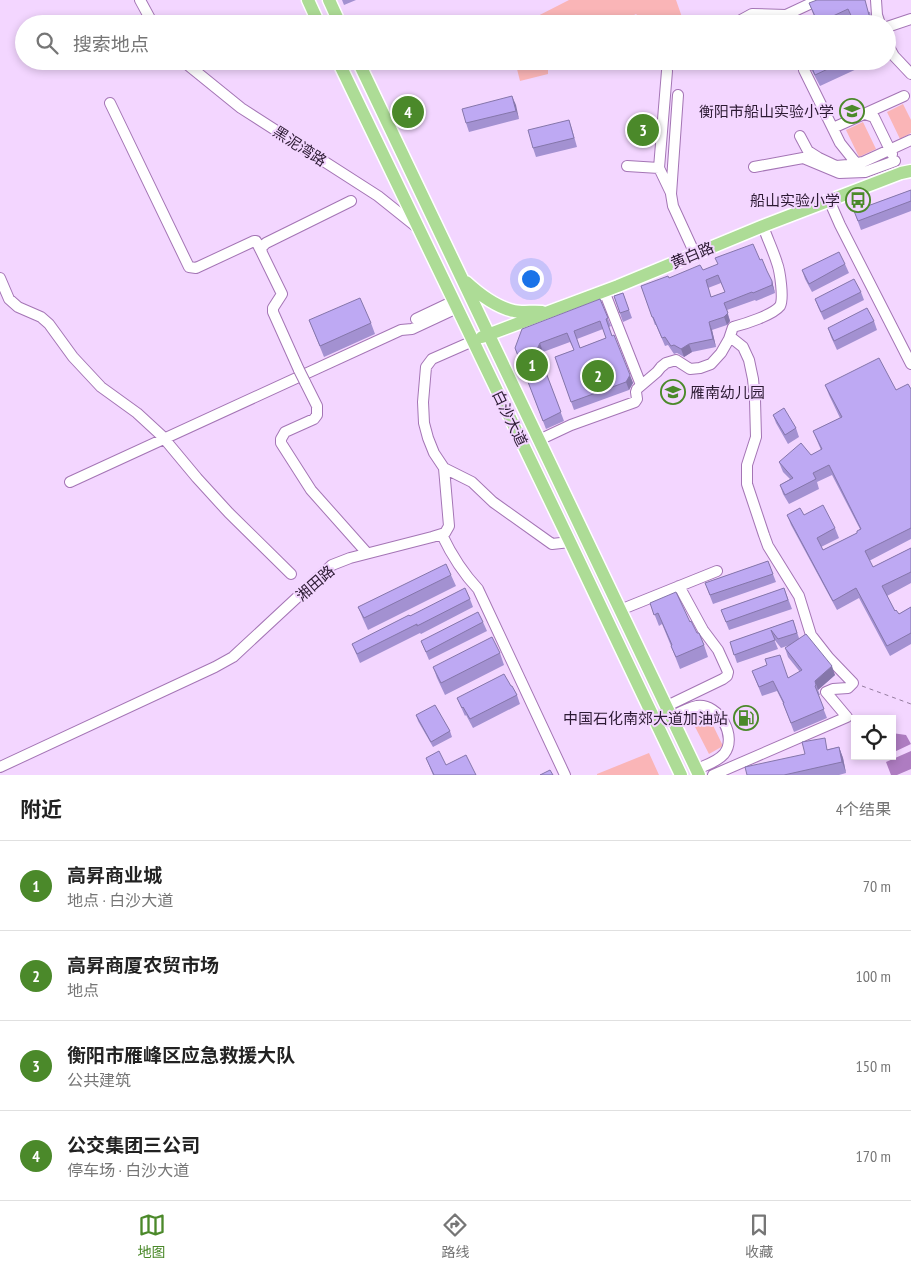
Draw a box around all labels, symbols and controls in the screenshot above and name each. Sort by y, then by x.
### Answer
search box [15,15,896,70]
icon: search [33,29,61,57]
text: 搜索地点 [73,32,149,56]
pin: 4 [392,93,424,131]
school or university icon: 衡阳市船山实验小学 [839,98,865,124]
place label: 衡阳市船山实验小学 [699,102,834,121]
pin: 3 [627,111,659,149]
street label: 黑泥湾路 [270,122,330,170]
bus stop icon: 船山实验小学 [845,187,871,213]
place label: 船山实验小学 [750,191,840,210]
street label: 黄白路 [668,237,716,273]
your location [518,266,544,292]
pin: 1 [516,346,548,384]
pin: 2 [582,357,614,395]
school or university icon: 雁南幼儿园 [660,379,686,405]
place label: 雁南幼儿园 [690,383,765,402]
street label: 白沙大道 [488,387,532,449]
street label: 湘田路 [292,561,338,605]
fuel station icon: 中国石化南郊大道加油站 [733,705,759,731]
place label: 中国石化南郊大道加油站 [563,709,728,728]
map controls [851,715,896,760]
button: locate [851,715,896,760]
text: 附近 [20,796,62,823]
text: 4个结果 [836,799,891,819]
text: 高昇商业城 [67,863,162,887]
text: 1 [32,876,40,896]
text: 70 m [863,876,891,896]
text: 地点 · 白沙大道 [67,890,173,910]
text: 高昇商厦农贸市场 [67,953,219,977]
text: 2 [32,966,40,986]
text: 100 m [856,966,891,986]
text: 地点 [67,980,99,1000]
text: 衡阳市雁峰区应急救援大队 [67,1043,295,1067]
text: 3 [32,1056,40,1076]
text: 150 m [856,1056,891,1076]
text: 公共建筑 [67,1070,131,1090]
text: 公交集团三公司 [67,1133,200,1157]
text: 4 [32,1146,40,1166]
text: 170 m [856,1146,891,1166]
text: 停车场 · 白沙大道 [67,1160,189,1180]
tab: 地图 [138,1211,166,1261]
tab: 路线 [441,1211,469,1261]
tab: 收藏 [745,1211,773,1261]

